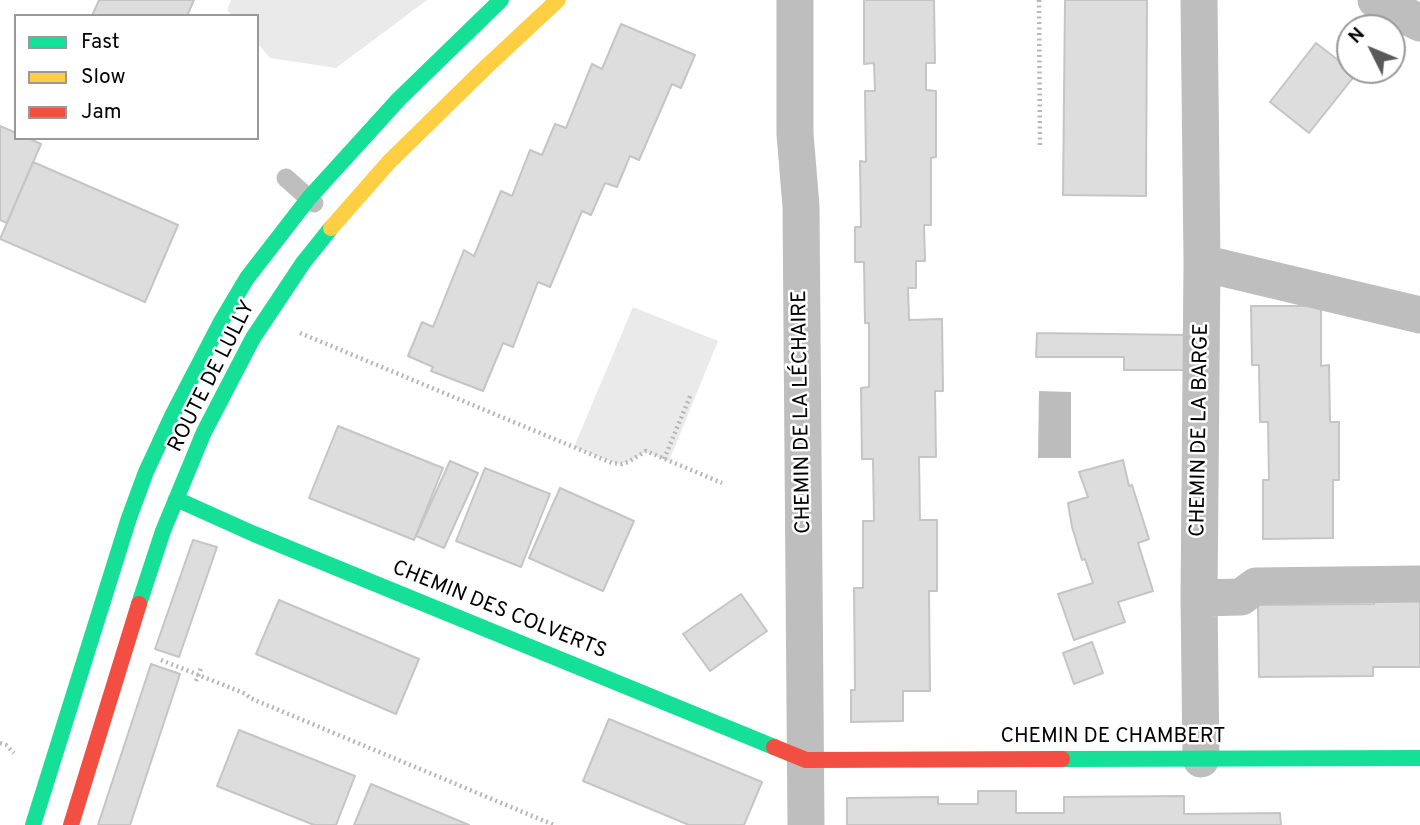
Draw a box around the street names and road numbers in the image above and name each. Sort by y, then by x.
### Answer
street label: CHEMIN DE LA LÉCHAIRE [788,290,818,534]
street label: ROUTE DE LULLY [164,297,262,457]
street label: CHEMIN DE LA BARGE [1187,323,1215,537]
street label: CHEMIN DES COLVERTS [388,556,610,666]
street label: CHEMIN DE CHAMBERT [1001,725,1225,751]

